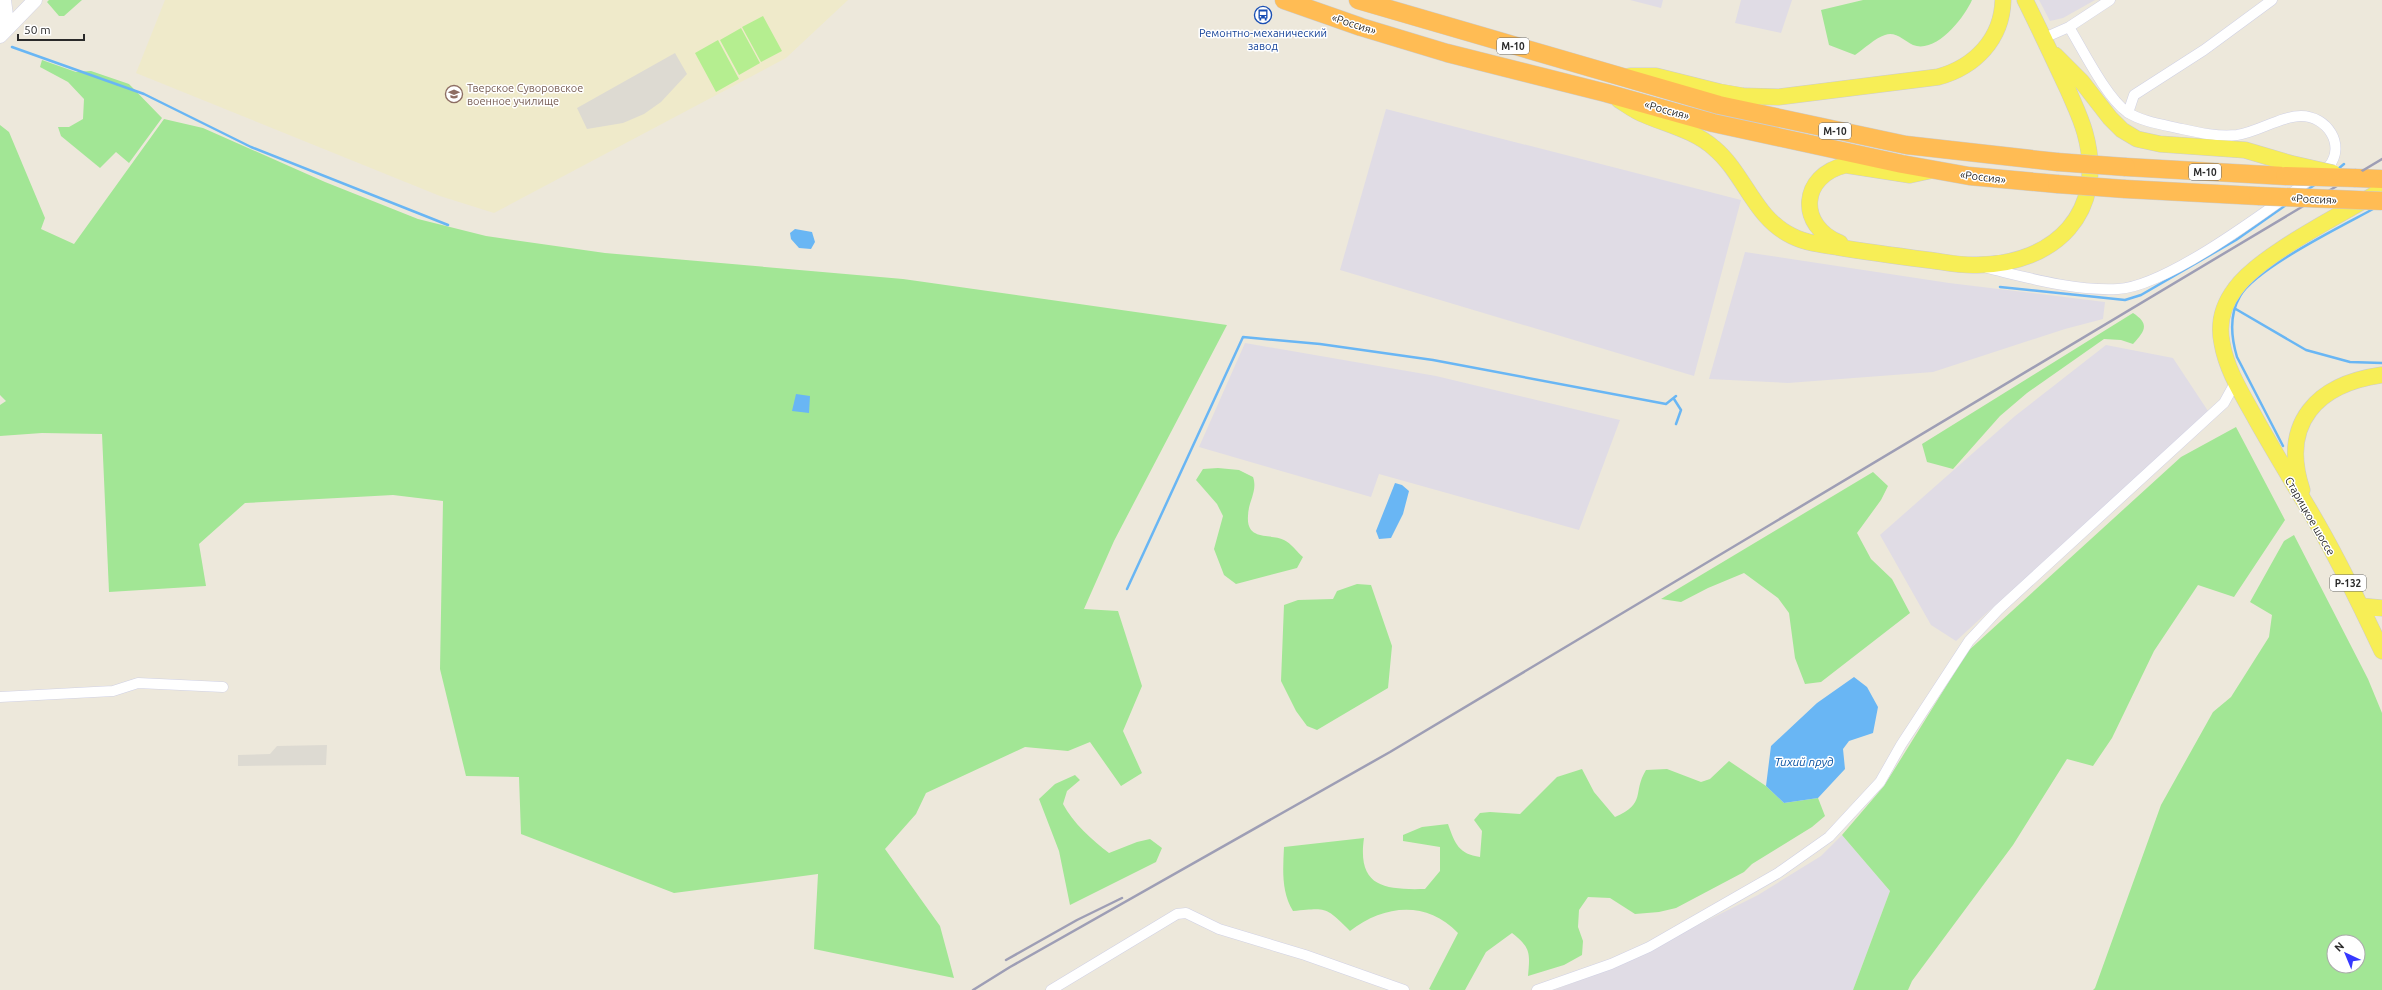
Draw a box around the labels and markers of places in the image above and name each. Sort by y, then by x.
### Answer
bus stop icon: Ремонтно-механический завод [1253,5,1273,25]
place label: Ремонтно-механический завод [1199,27,1327,52]
place label: Тверское Суворовское военное училище [467,82,583,107]
school or university icon: Тверское Суворовское военное училище [444,84,464,104]

